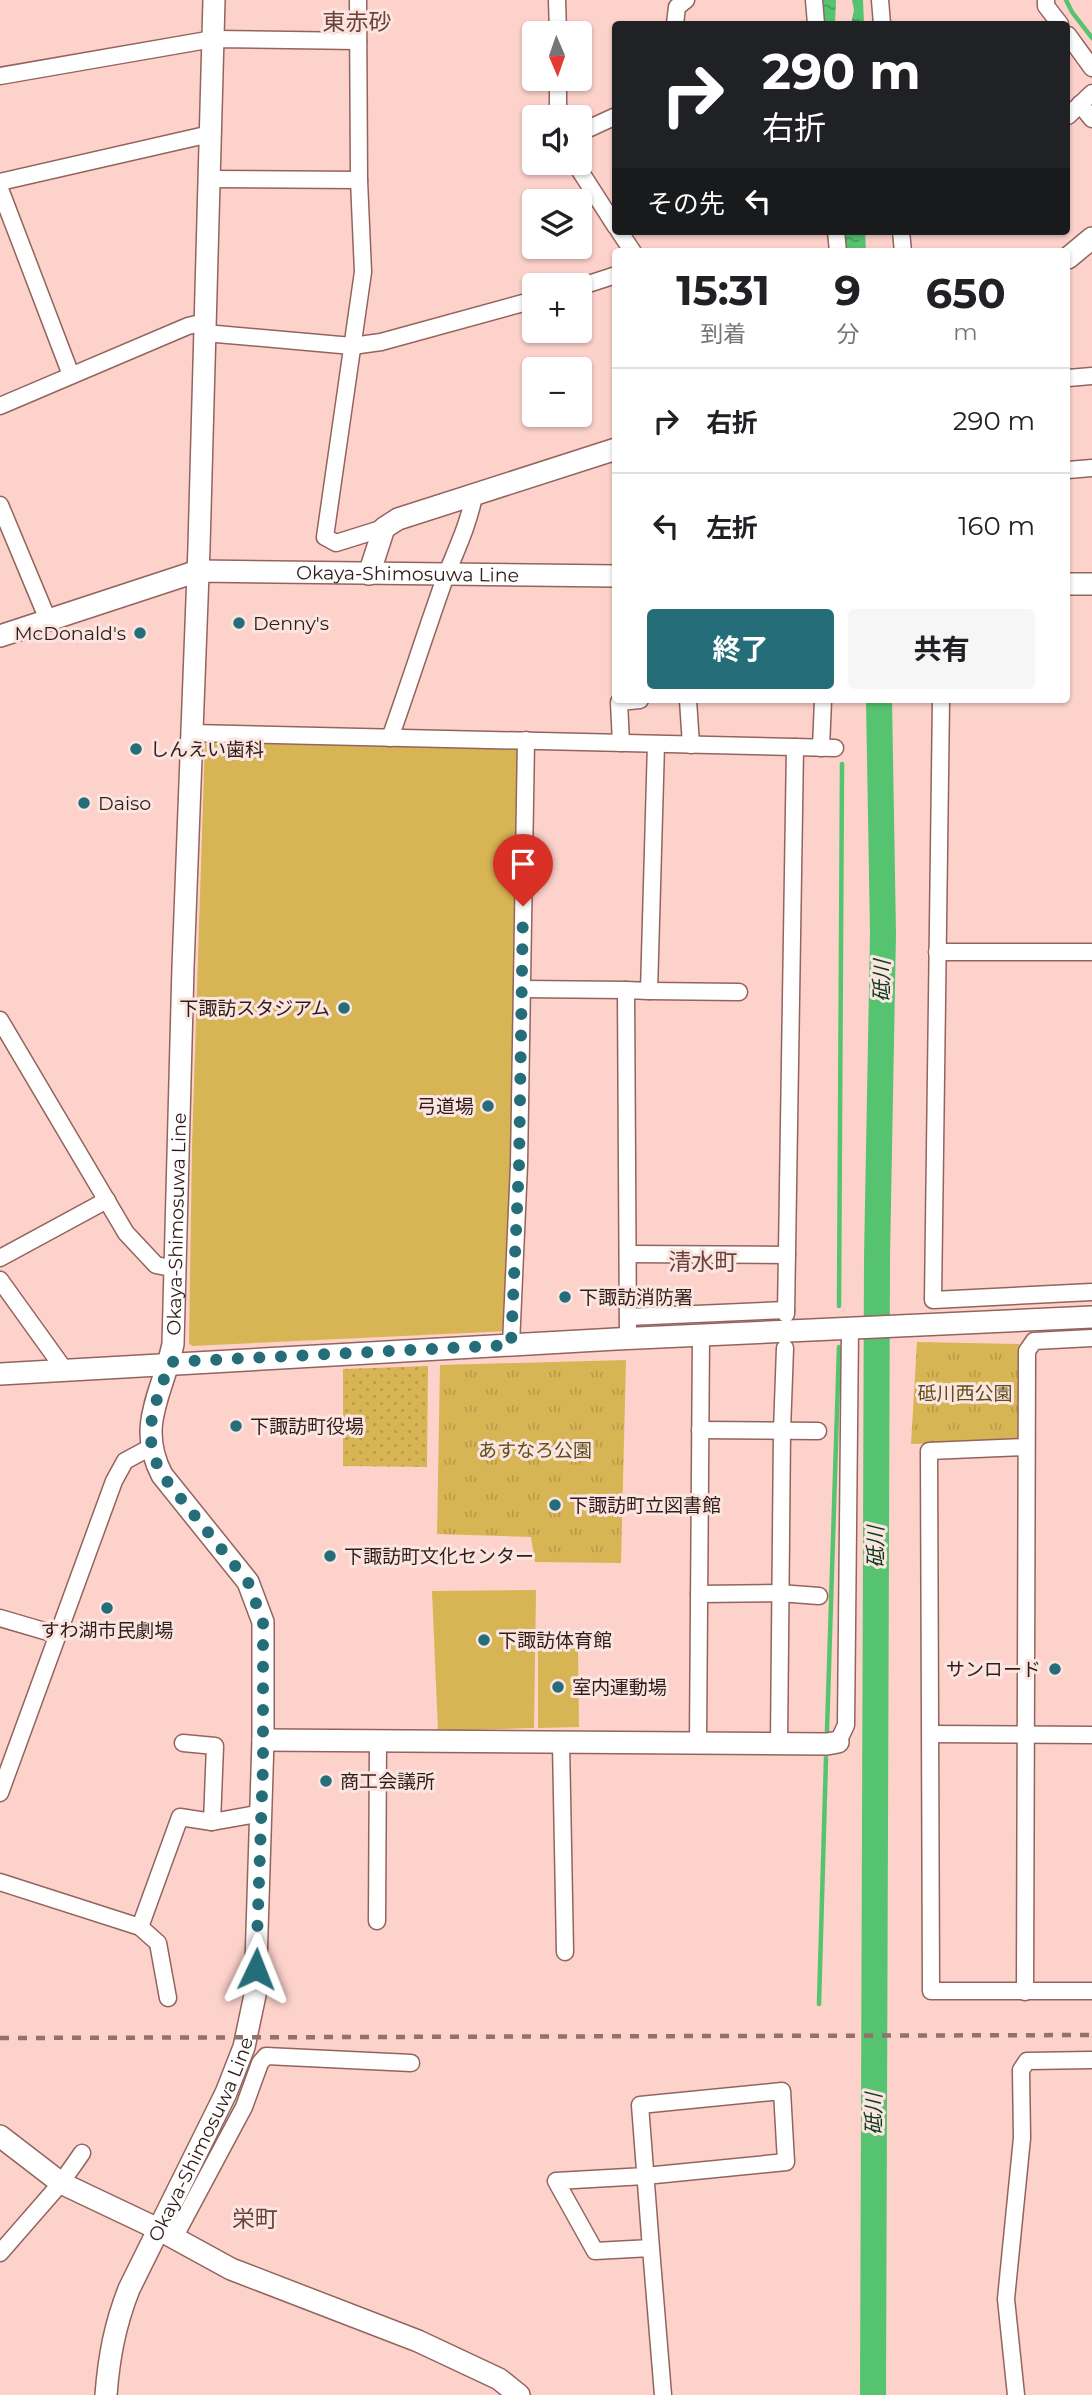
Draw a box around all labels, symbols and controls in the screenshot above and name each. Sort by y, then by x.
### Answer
district label: 東赤砂 [323,8,392,36]
north arrow [522,21,592,91]
map controls [522,21,592,427]
text: 290 m [762,42,921,101]
icon: right [647,49,738,140]
button: sound [522,105,592,175]
text: 右折 [762,108,826,147]
icon: left [739,182,777,220]
text: その先 [647,188,725,220]
button: layers [522,189,592,259]
text: 15:31 [676,264,770,316]
text: 9 [834,264,861,316]
text: 650 [925,267,1006,319]
button: + [522,273,592,343]
text: m [953,318,978,346]
text: 到着 [700,320,746,348]
text: 分 [836,320,859,348]
button: − [522,357,592,427]
icon: right [647,402,685,440]
text: 290 m [953,405,1035,437]
text: 右折 [706,407,758,439]
icon: left [647,507,685,545]
text: 160 m [958,510,1035,542]
text: 左折 [706,512,758,544]
street label: Okaya-Shimosuwa Line [296,561,519,587]
button: 終了 [647,609,834,689]
button: 共有 [848,609,1035,689]
place label: Denny's [253,612,329,635]
marker: Denny's [231,615,247,631]
place label: McDonald's [14,622,126,645]
marker: McDonald's [132,625,148,641]
place label: しんえい歯科 [150,738,264,761]
marker: しんえい歯科 [128,741,144,757]
place label: Daiso [98,792,151,815]
marker: Daiso [76,795,92,811]
pin [493,834,553,906]
icon: arrive [504,845,542,883]
water label: 砥川 [869,958,894,1002]
place label: 下諏訪スタジアム [179,997,330,1020]
marker: 下諏訪スタジアム [336,1000,352,1016]
place label: 弓道場 [417,1095,474,1118]
marker: 弓道場 [480,1098,496,1114]
street label: Okaya-Shimosuwa Line [162,1112,191,1336]
district label: 清水町 [669,1248,738,1276]
place label: 下諏訪消防署 [579,1286,693,1309]
marker: 下諏訪消防署 [557,1289,573,1305]
park label: 砥川西公園 [917,1382,1013,1405]
place label: 下諏訪町役場 [250,1415,364,1438]
marker: 下諏訪町役場 [228,1418,244,1434]
park label: あすなろ公園 [478,1439,592,1462]
place label: 下諏訪町立図書館 [569,1494,721,1517]
marker: 下諏訪町立図書館 [547,1497,563,1513]
water label: 砥川 [863,1524,888,1568]
place label: 下諏訪町文化センター [344,1545,534,1568]
marker: 下諏訪町文化センター [322,1548,338,1564]
marker: すわ湖市民劇場 [99,1600,115,1616]
place label: すわ湖市民劇場 [40,1619,174,1642]
place label: 下諏訪体育館 [498,1629,612,1652]
marker: 下諏訪体育館 [476,1632,492,1648]
place label: サンロード [946,1658,1041,1681]
marker: サンロード [1047,1661,1063,1677]
place label: 室内運動場 [572,1676,667,1699]
marker: 室内運動場 [550,1679,566,1695]
place label: 商工会議所 [340,1770,435,1793]
marker: 商工会議所 [318,1773,334,1789]
position arrow [219,1932,293,2006]
street label: Okaya-Shimosuwa Line [143,2035,258,2245]
water label: 砥川 [861,2091,886,2135]
district label: 栄町 [232,2205,278,2233]

